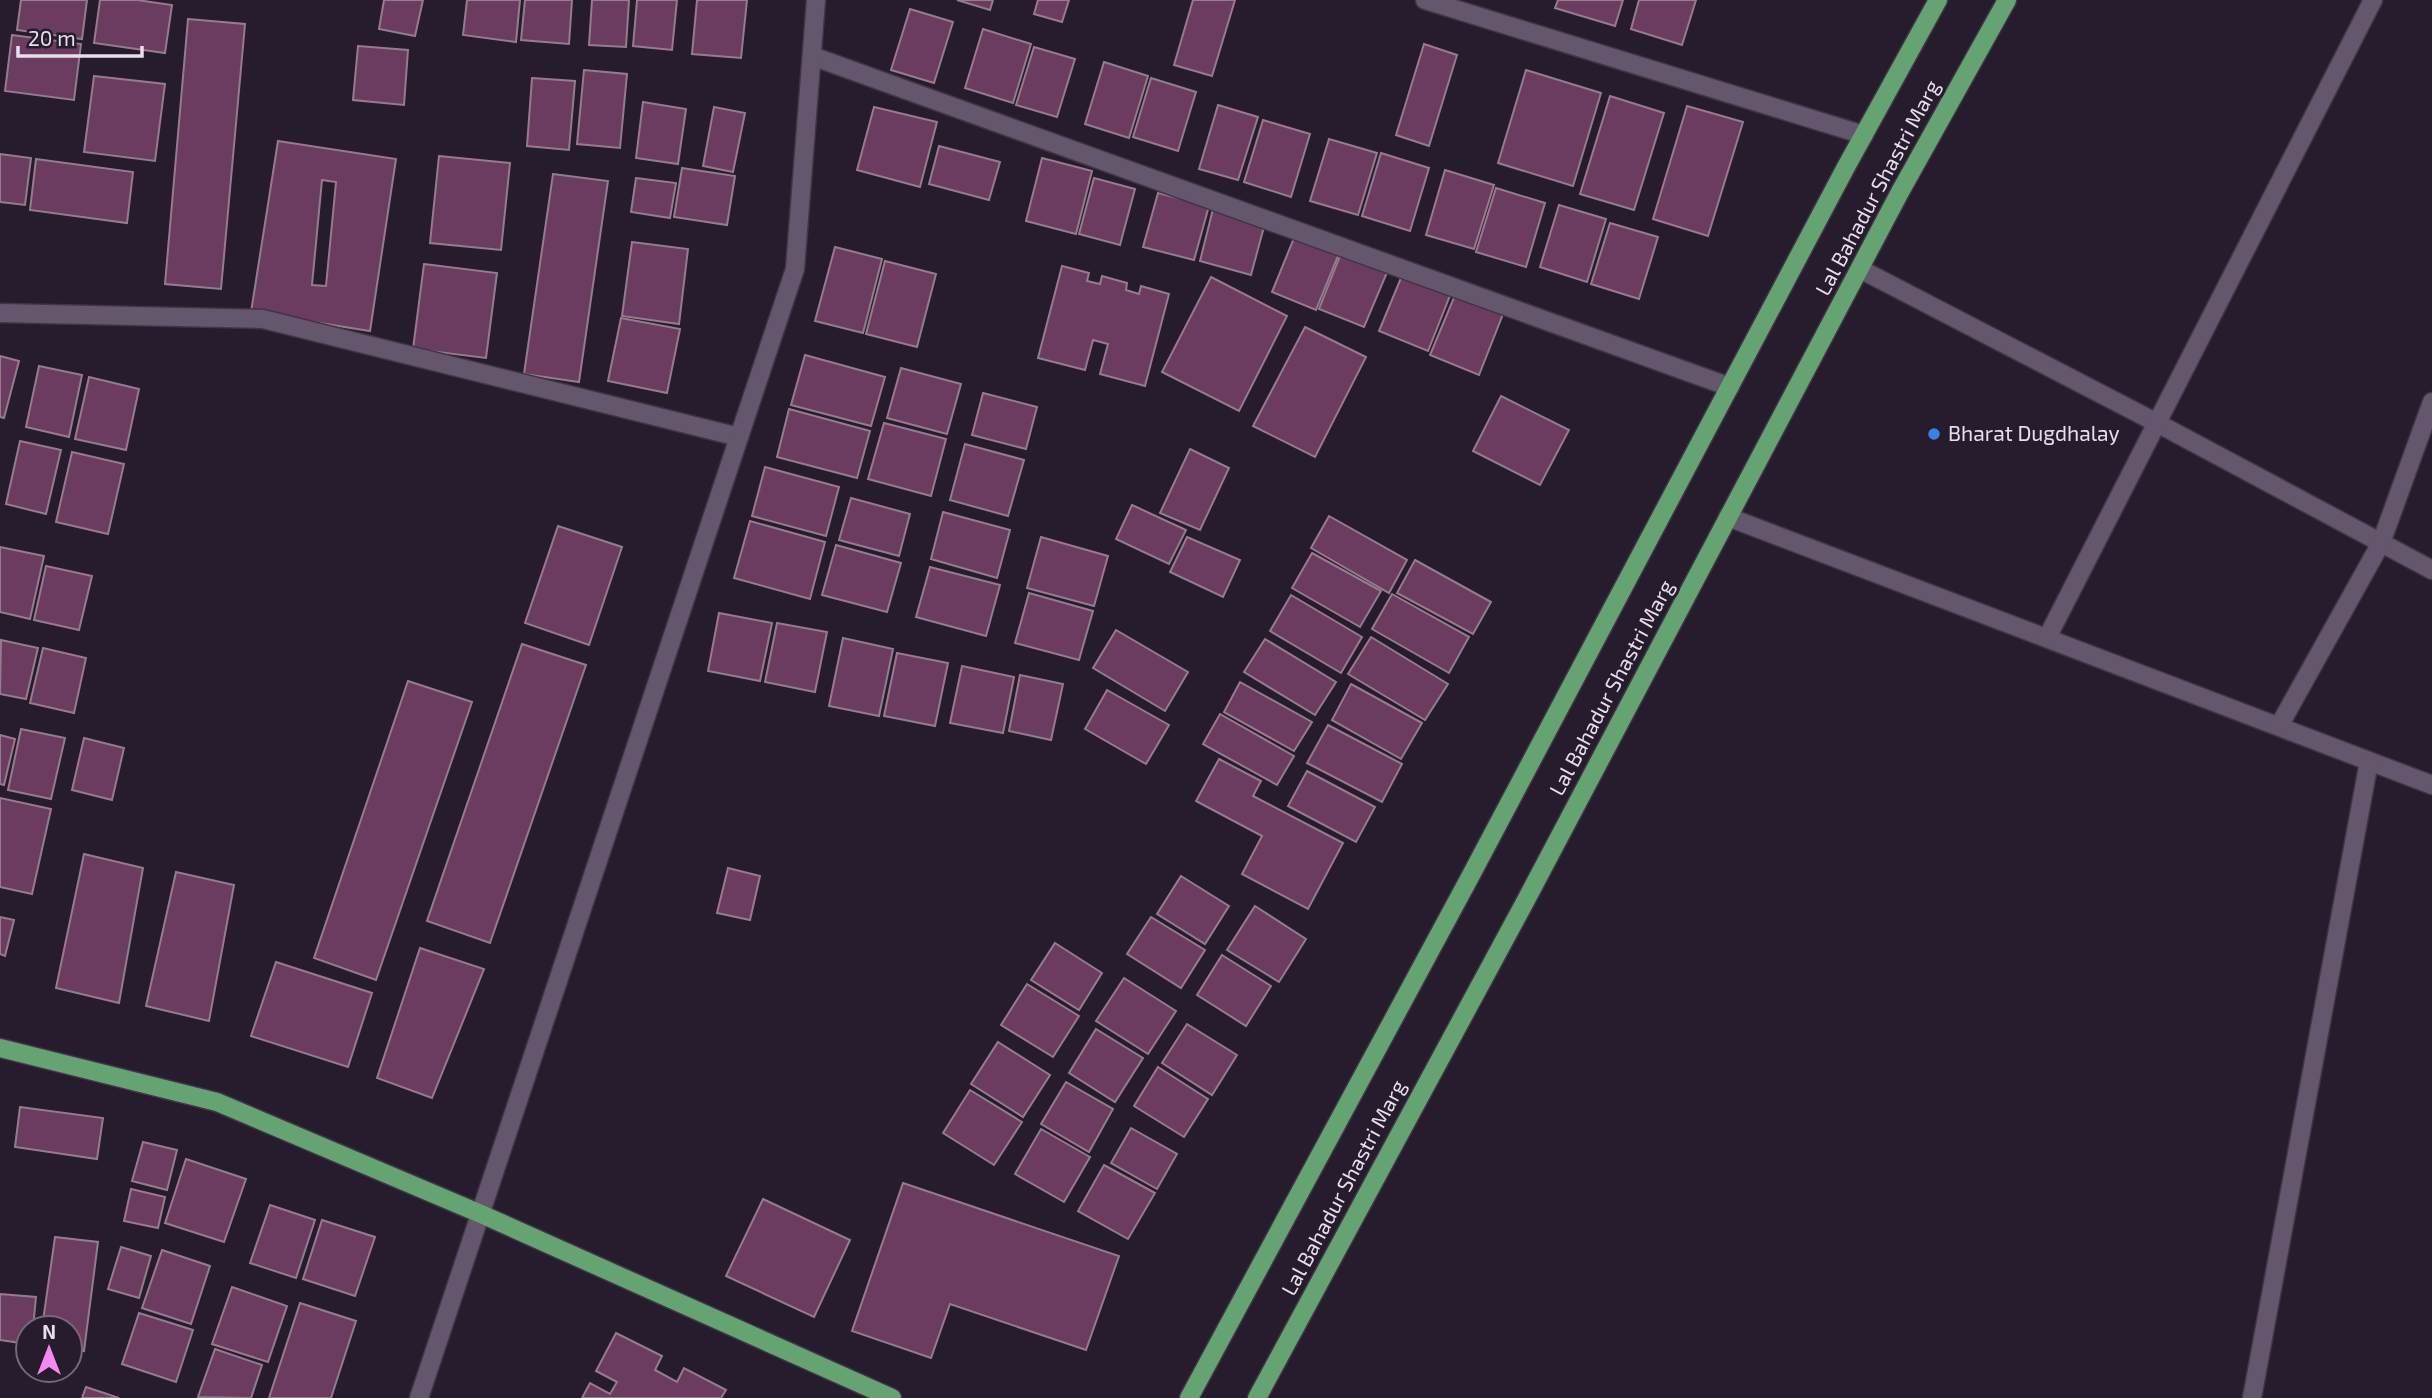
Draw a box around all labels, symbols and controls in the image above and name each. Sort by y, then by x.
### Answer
scale bar [18,14,142,58]
text: 20 m [28,25,76,50]
street label: Lal Bahadur Shastri Marg [1809,75,1944,299]
place label: Bharat Dugdhalay [1948,420,2120,445]
marker: Bharat Dugdhalay [1926,426,1942,442]
street label: Lal Bahadur Shastri Marg [1543,575,1678,799]
street label: Lal Bahadur Shastri Marg [1275,1075,1410,1299]
north arrow [14,1314,84,1384]
text: N [42,1320,56,1343]

